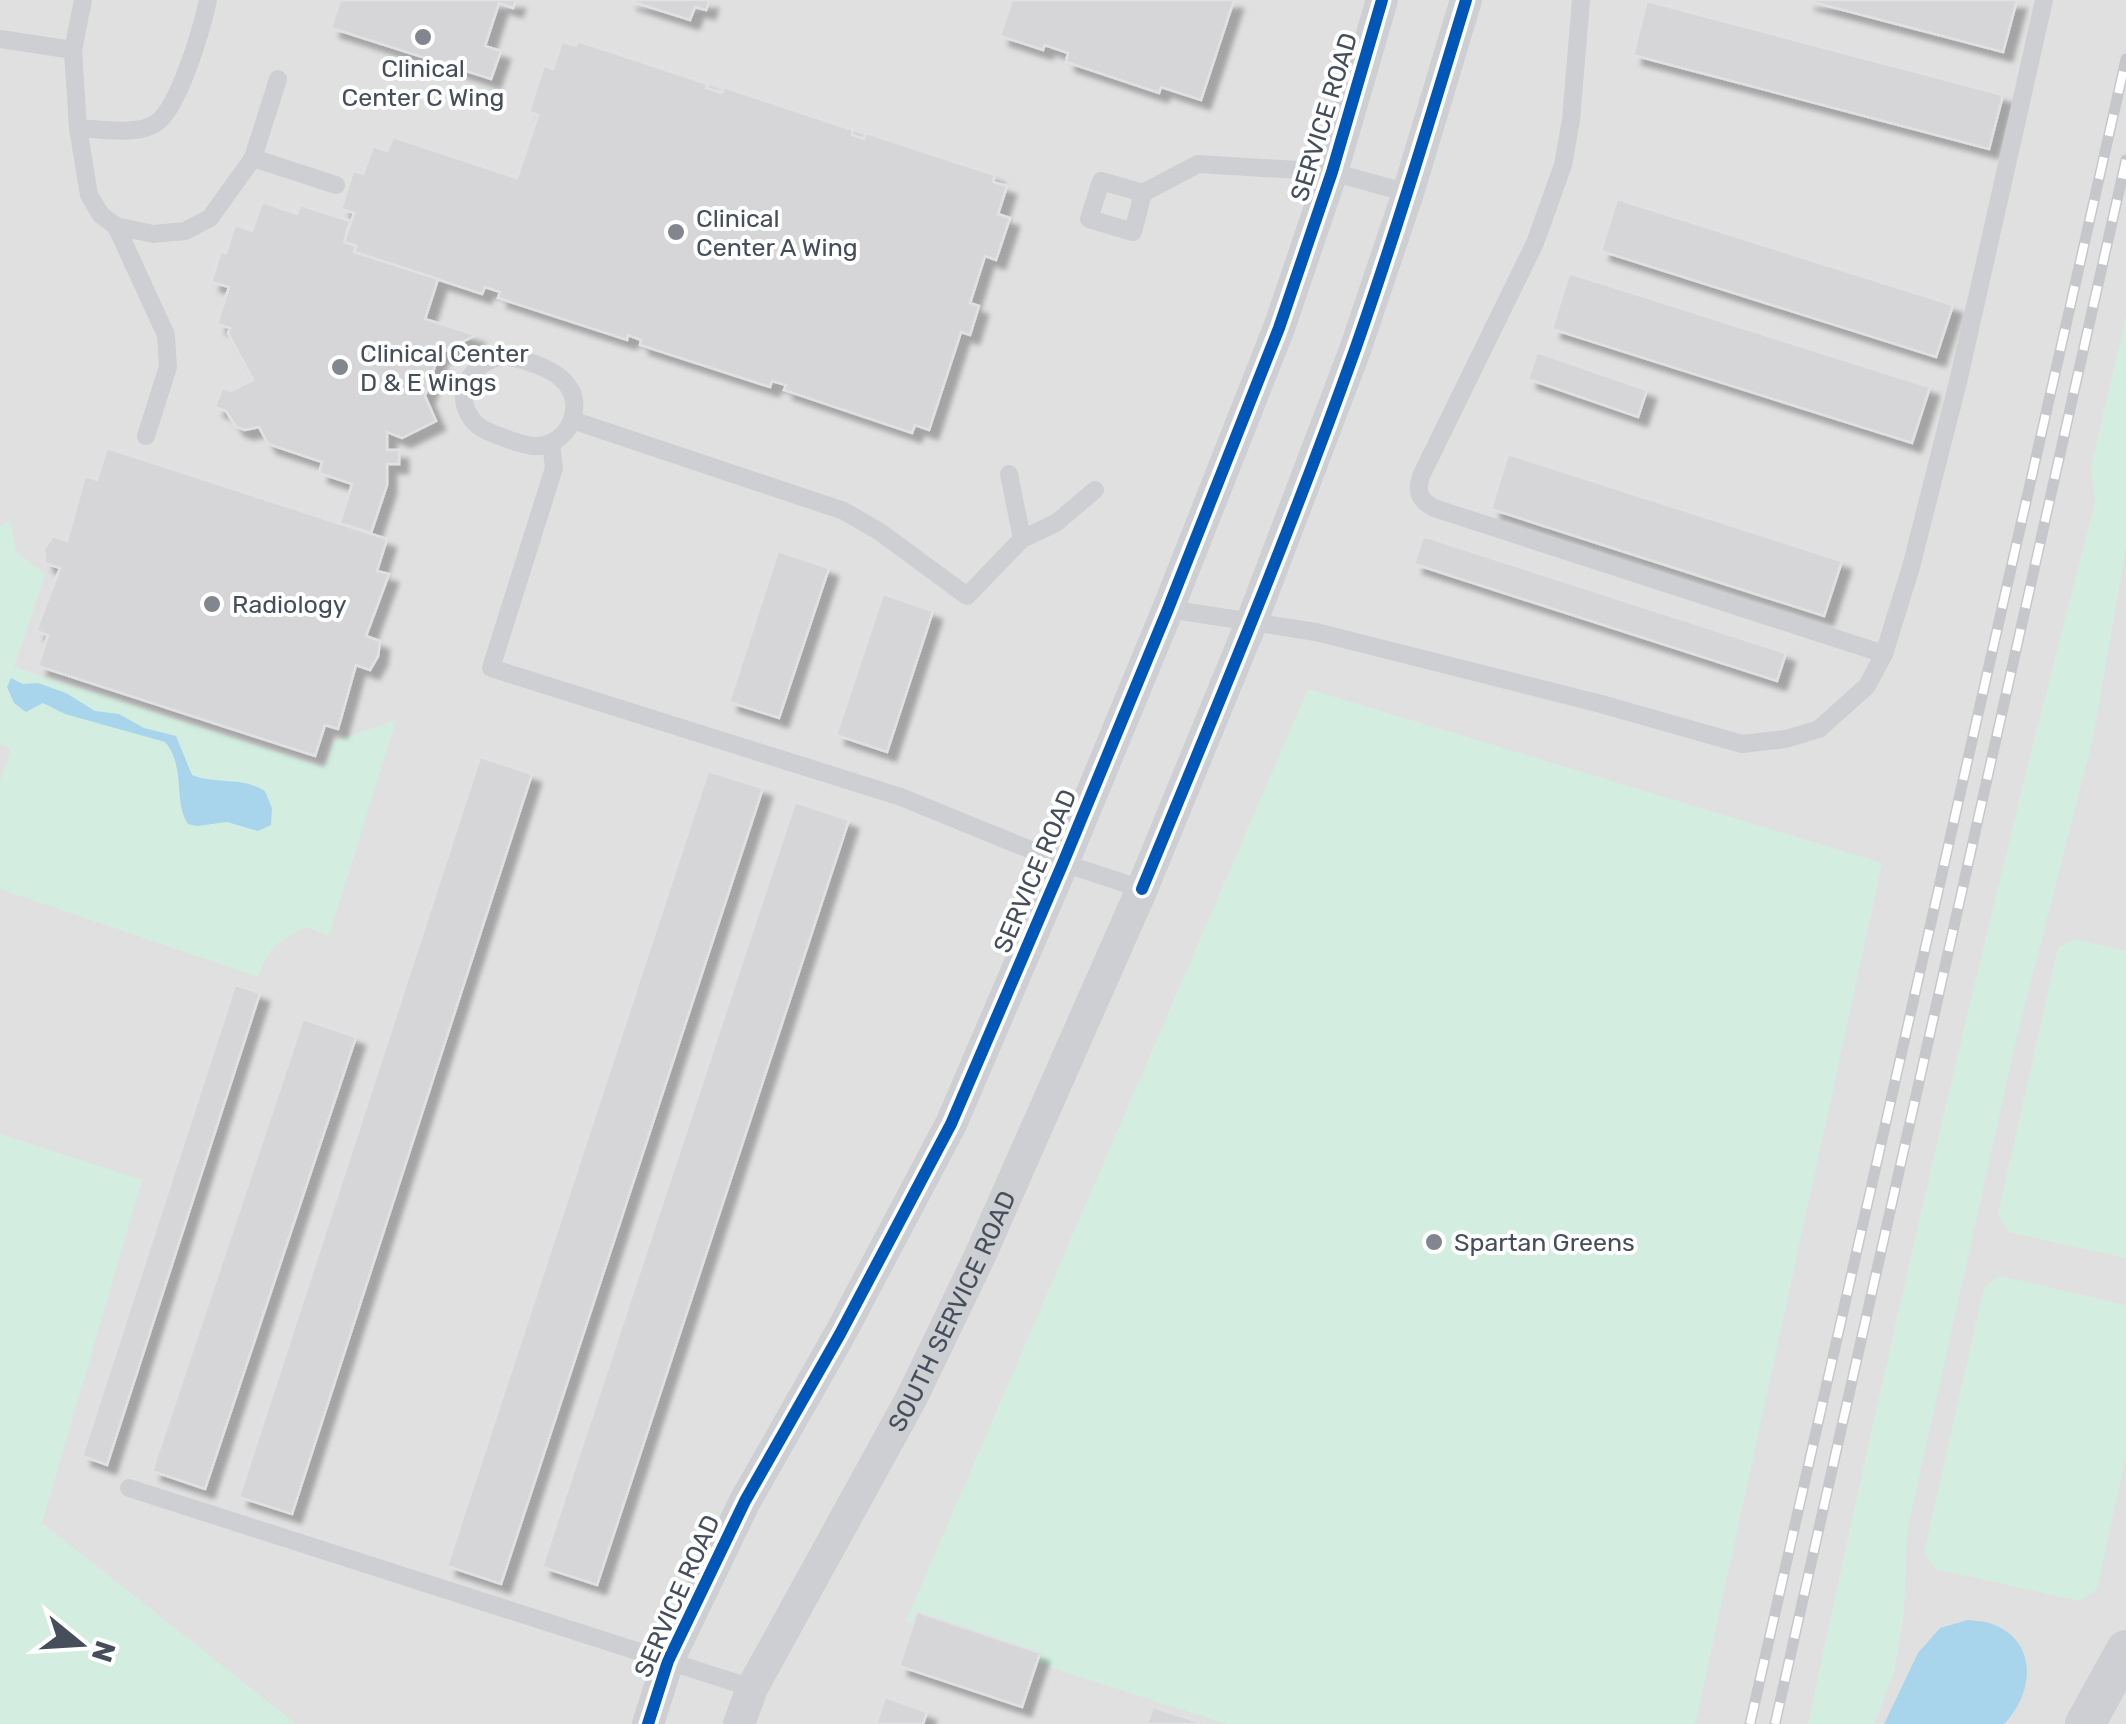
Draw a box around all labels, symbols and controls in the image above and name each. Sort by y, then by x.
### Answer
marker: Clinical Center C Wing [412,26,434,48]
street label: SERVICE ROAD [1285,29,1363,205]
place label: Clinical Center C Wing [342,54,504,112]
place label: Clinical Center A Wing [696,204,858,262]
marker: Clinical Center A Wing [665,221,687,243]
place label: Clinical Center D & E Wings [360,339,529,397]
marker: Clinical Center D & E Wings [329,356,351,378]
place label: Radiology [232,590,347,619]
marker: Radiology [201,593,223,615]
street label: SERVICE ROAD [988,785,1082,957]
street label: SOUTH SERVICE ROAD [882,1186,1021,1436]
place label: Spartan Greens [1454,1228,1635,1257]
marker: Spartan Greens [1423,1231,1445,1253]
street label: SERVICE ROAD [628,1510,726,1682]
north arrow [30,1594,130,1694]
text: N [84,1637,122,1666]

